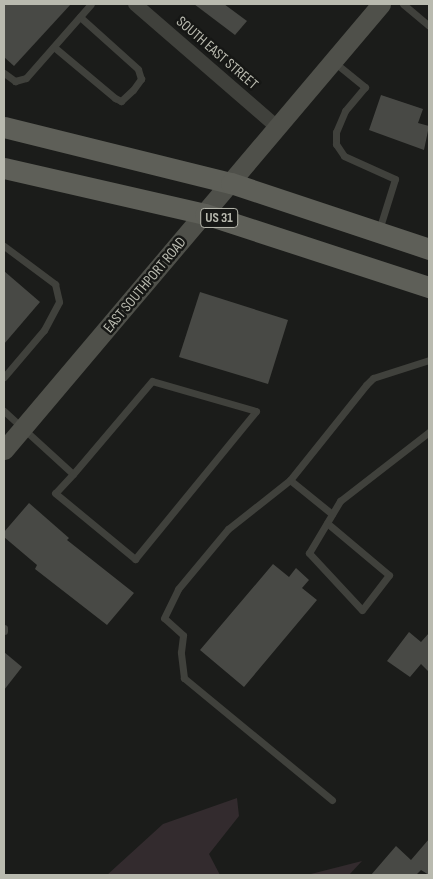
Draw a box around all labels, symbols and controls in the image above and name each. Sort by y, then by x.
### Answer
street label: SOUTH EAST STREET [172,13,262,93]
road number: US 31 [199,207,239,230]
street label: EAST SOUTHPORT ROAD [100,234,190,336]

